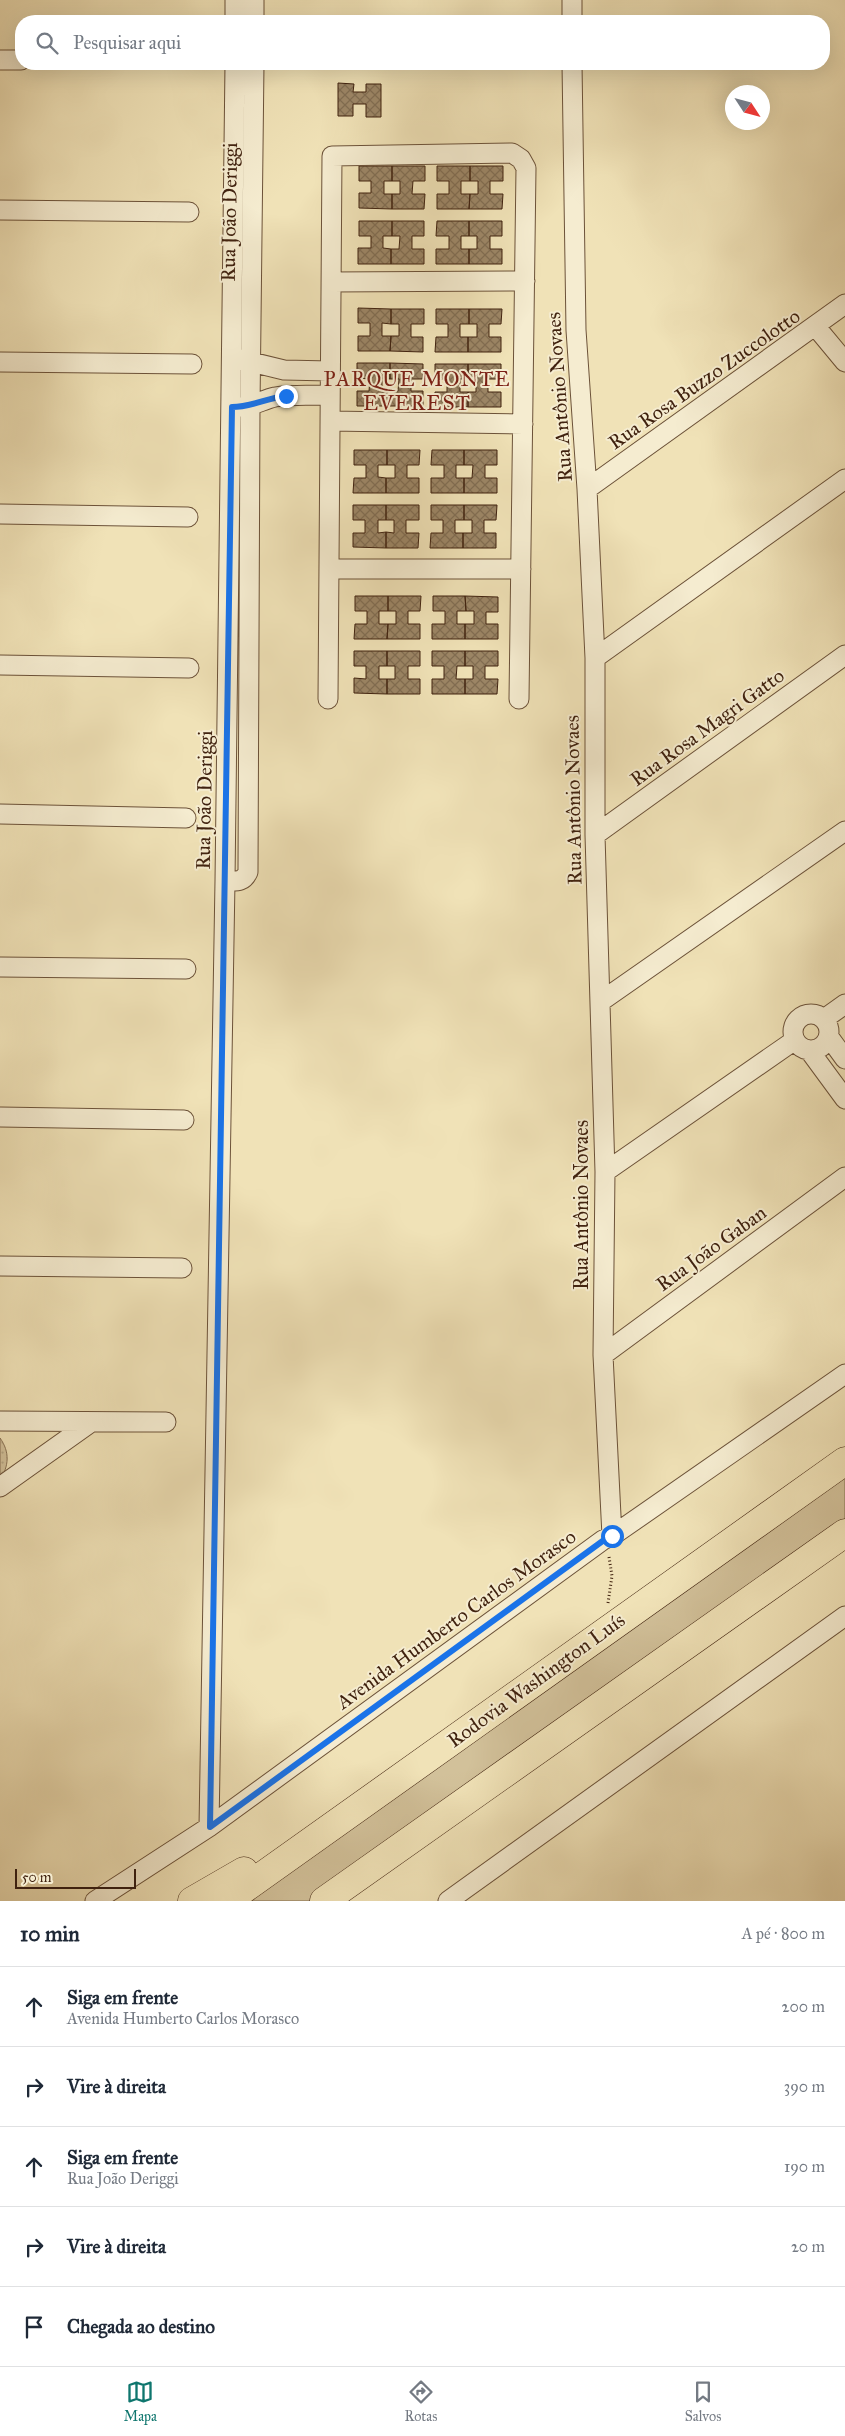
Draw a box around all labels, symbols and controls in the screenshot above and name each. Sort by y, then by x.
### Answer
search box [15,15,830,70]
icon: search [33,29,61,57]
text: Pesquisar aqui [73,31,181,54]
north arrow [725,85,770,130]
street label: Rua João Deriggi [216,142,243,282]
street label: Rua Rosa Buzzo Zuccolotto [604,304,804,454]
street label: Rua Antônio Novaes [541,311,577,483]
district label: PARQUE MONTE EVEREST [323,366,511,416]
route end [275,385,298,408]
street label: Rua Rosa Magri Gatto [625,663,789,792]
street label: Rua Antônio Novaes [560,715,586,885]
street label: Rua João Deriggi [191,730,218,870]
street label: Rua Antônio Novaes [569,1120,593,1290]
street label: Rua João Gaban [651,1200,771,1297]
street label: Avenida Humberto Carlos Morasco [331,1524,580,1715]
route start [601,1525,624,1548]
street label: Rodovia Washington Luís [443,1608,630,1753]
scale bar [15,1866,136,1889]
text: 50 m [22,1869,51,1886]
text: 10 min [20,1921,80,1947]
text: A pé · 800 m [742,1924,825,1943]
text: Siga em frente [67,1986,178,2009]
icon: ahead [20,1993,48,2021]
text: 200 m [782,1997,825,2016]
text: Avenida Humberto Carlos Morasco [67,2009,299,2028]
icon: right [20,2073,48,2101]
text: Vire à direita [67,2075,166,2098]
text: 390 m [784,2077,825,2096]
text: Siga em frente [67,2146,178,2169]
icon: ahead [20,2153,48,2181]
text: 190 m [784,2157,825,2176]
text: Rua João Deriggi [67,2169,179,2188]
icon: right [20,2233,48,2261]
text: Vire à direita [67,2235,166,2258]
text: 20 m [791,2237,825,2256]
icon: arrive [20,2313,48,2341]
text: Chegada ao destino [67,2315,215,2338]
tab: Mapa [124,2378,157,2425]
tab: Rotas [404,2378,437,2425]
tab: Salvos [685,2378,721,2425]

